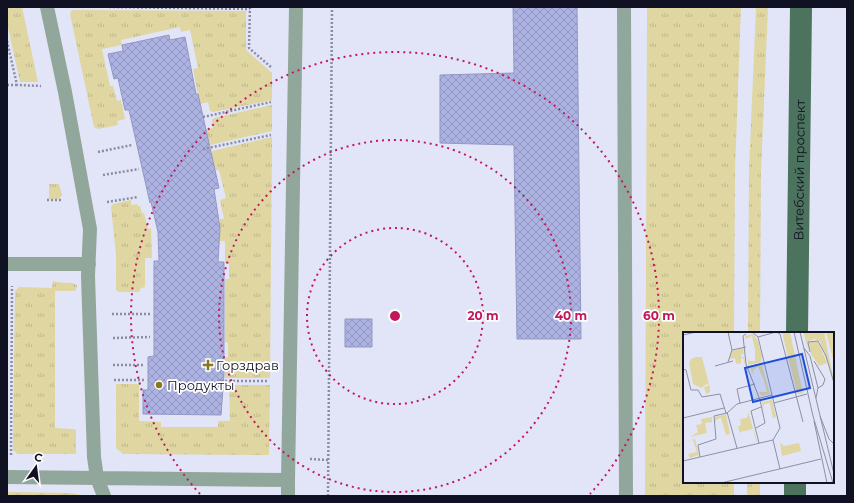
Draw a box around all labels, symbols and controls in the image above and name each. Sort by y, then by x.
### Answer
street label: Витебский проспект [790,99,808,241]
text: 20 m [467,308,499,323]
text: 40 m [555,308,587,323]
text: 60 m [643,308,675,323]
centre of rings [388,309,402,323]
inset map [683,332,834,483]
place label: Горздрав [216,357,279,373]
marker: Горздрав [203,360,213,370]
place label: Продукты [167,377,234,393]
marker: Продукты [154,380,164,390]
north arrow [16,447,56,487]
text: С [33,450,44,465]

